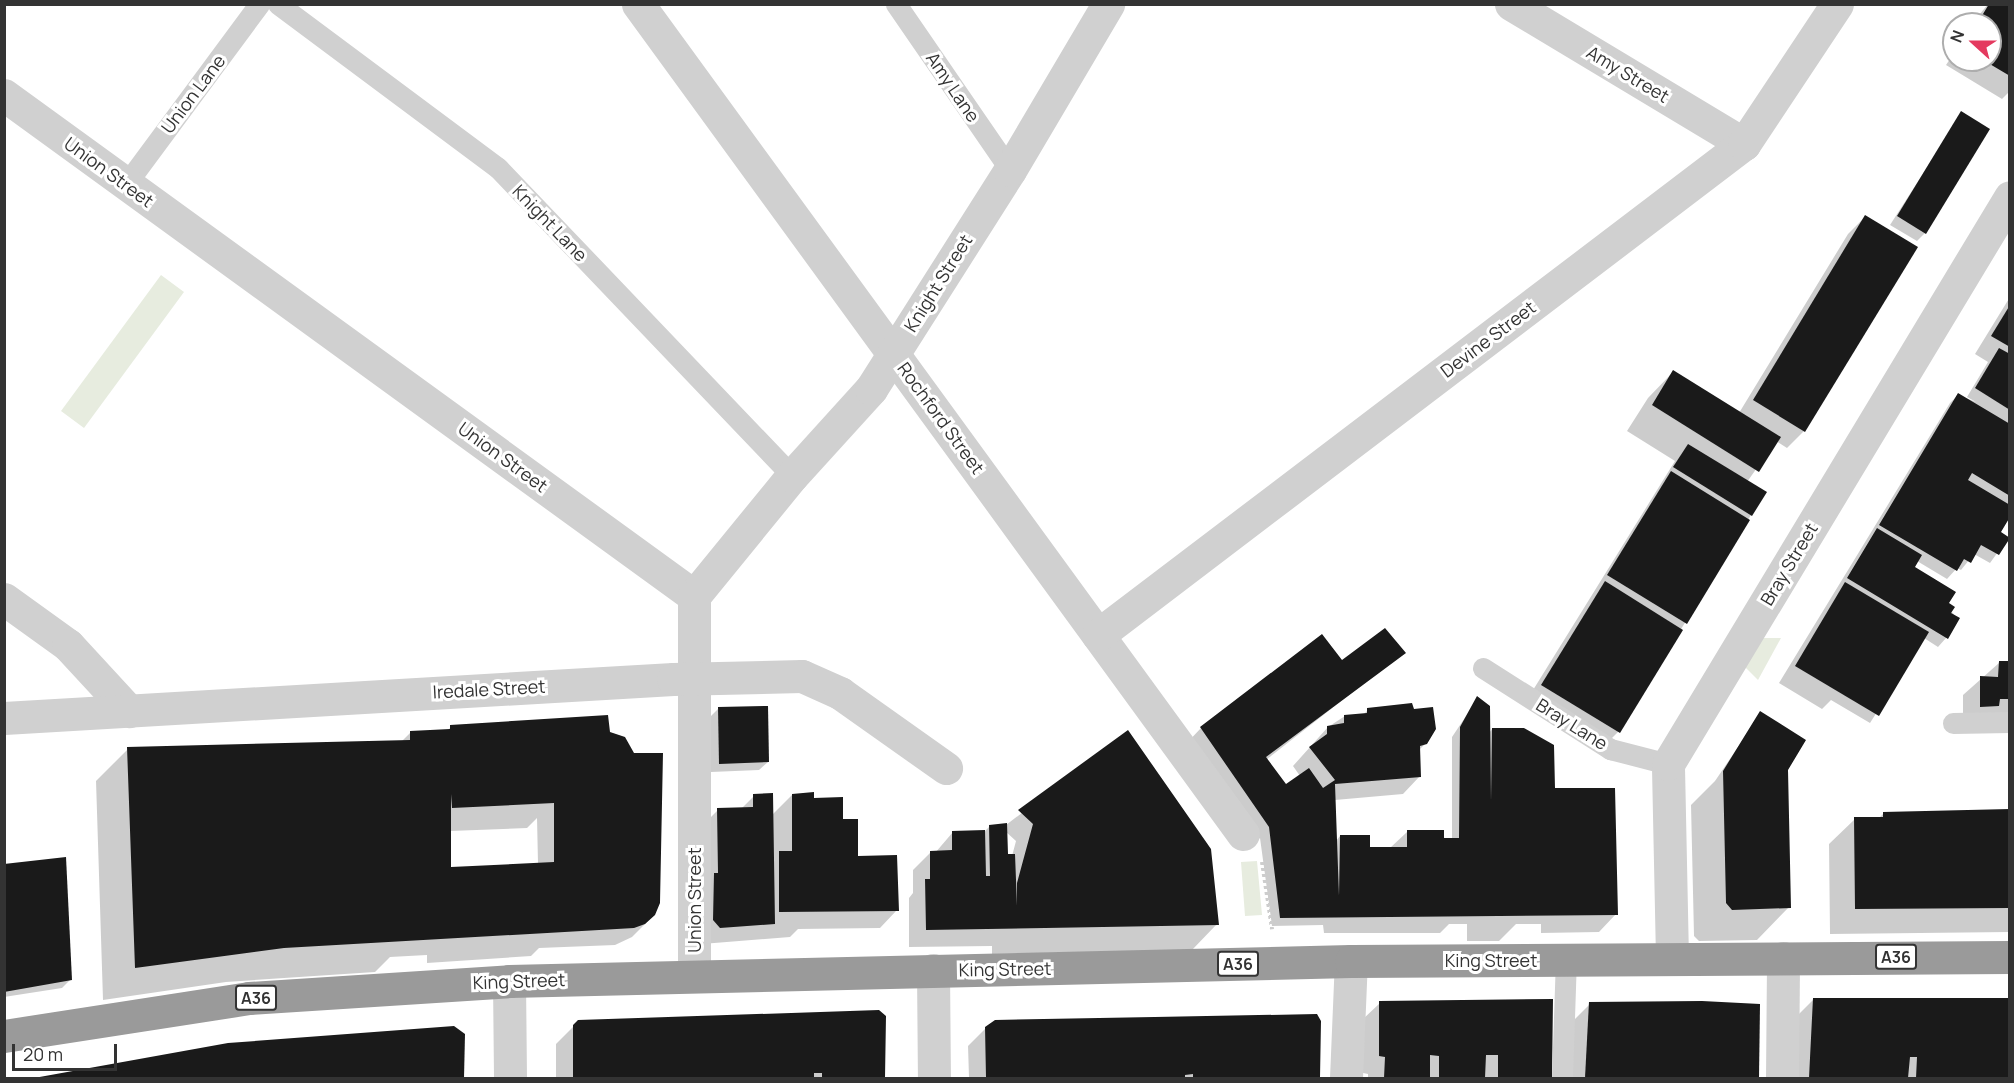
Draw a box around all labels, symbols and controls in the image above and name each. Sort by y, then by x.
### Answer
north arrow [1942,12,2002,72]
text: N [1945,27,1969,46]
street label: Amy Street [1583,41,1673,107]
street label: Amy Lane [922,48,984,126]
street label: Union Lane [156,50,230,138]
street label: Union Street [60,132,158,212]
street label: Knight Lane [508,180,592,266]
street label: Knight Street [900,230,976,336]
street label: Devine Street [1436,296,1540,382]
street label: Rochford Street [893,358,989,478]
street label: Union Street [454,417,552,497]
street label: Bray Street [1756,519,1822,609]
street label: Iredale Street [432,675,546,703]
street label: Bray Lane [1532,694,1612,754]
street label: Union Street [683,847,705,953]
road number: A36 [1875,944,1917,970]
street label: King Street [1445,949,1537,971]
road number: A36 [1217,951,1259,977]
street label: King Street [958,957,1052,981]
street label: King Street [472,969,566,993]
road number: A36 [235,985,277,1011]
scale bar [15,1032,120,1070]
text: 20 m [23,1042,63,1066]

